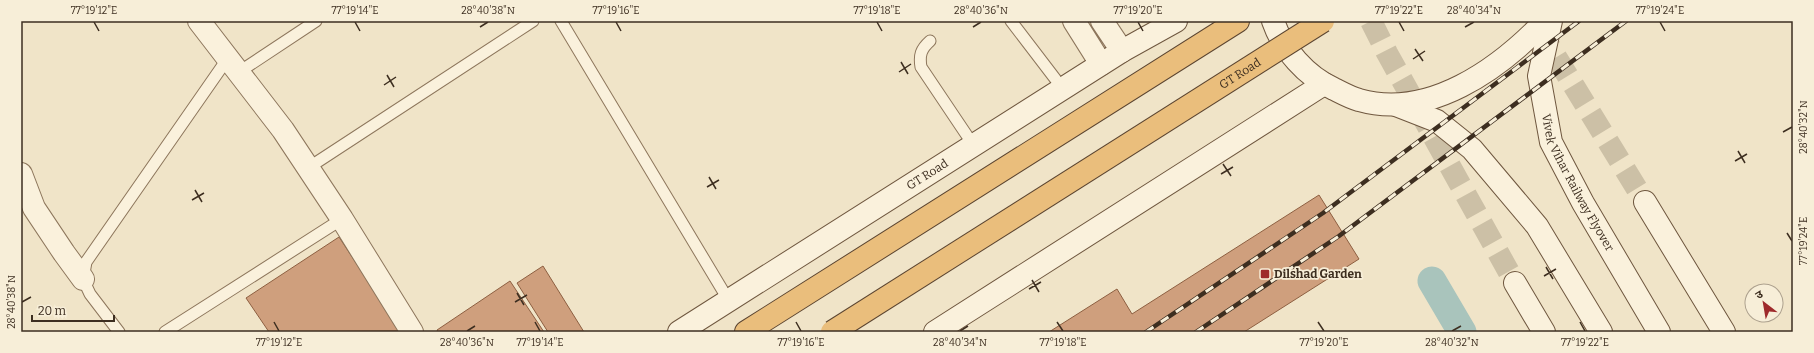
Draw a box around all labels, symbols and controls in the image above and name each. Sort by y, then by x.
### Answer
text: 77°19'12"E [71,5,117,17]
text: 77°19'14"E [331,5,379,17]
text: 28°40'38"N [461,5,515,17]
text: 77°19'16"E [592,5,640,17]
text: 77°19'18"E [854,5,900,17]
text: 28°40'36"N [954,5,1008,17]
text: 77°19'20"E [1114,5,1162,17]
text: 77°19'22"E [1375,5,1423,17]
text: 28°40'34"N [1447,5,1501,17]
text: 77°19'24"E [1636,5,1684,17]
street label: GT Road [1217,55,1263,92]
text: 28°40'32"N [1798,100,1810,154]
street label: Vivek Vihar Railway Flyover [1539,113,1617,254]
street label: GT Road [904,156,951,193]
text: 77°19'24"E [1798,217,1810,265]
place label: Dilshad Garden [1274,267,1362,281]
marker: Dilshad Garden [1259,268,1271,280]
text: 28°40'38"N [6,275,18,329]
north arrow [1744,283,1784,323]
text: उ [1753,287,1766,302]
scale bar [32,297,114,323]
text: 20 m [38,304,67,318]
text: 77°19'12"E [256,337,302,349]
text: 28°40'36"N [440,337,494,349]
text: 77°19'14"E [516,337,564,349]
text: 77°19'16"E [777,337,825,349]
text: 28°40'34"N [933,337,987,349]
text: 77°19'18"E [1040,337,1086,349]
text: 77°19'20"E [1300,337,1348,349]
text: 28°40'32"N [1425,337,1479,349]
text: 77°19'22"E [1561,337,1609,349]

